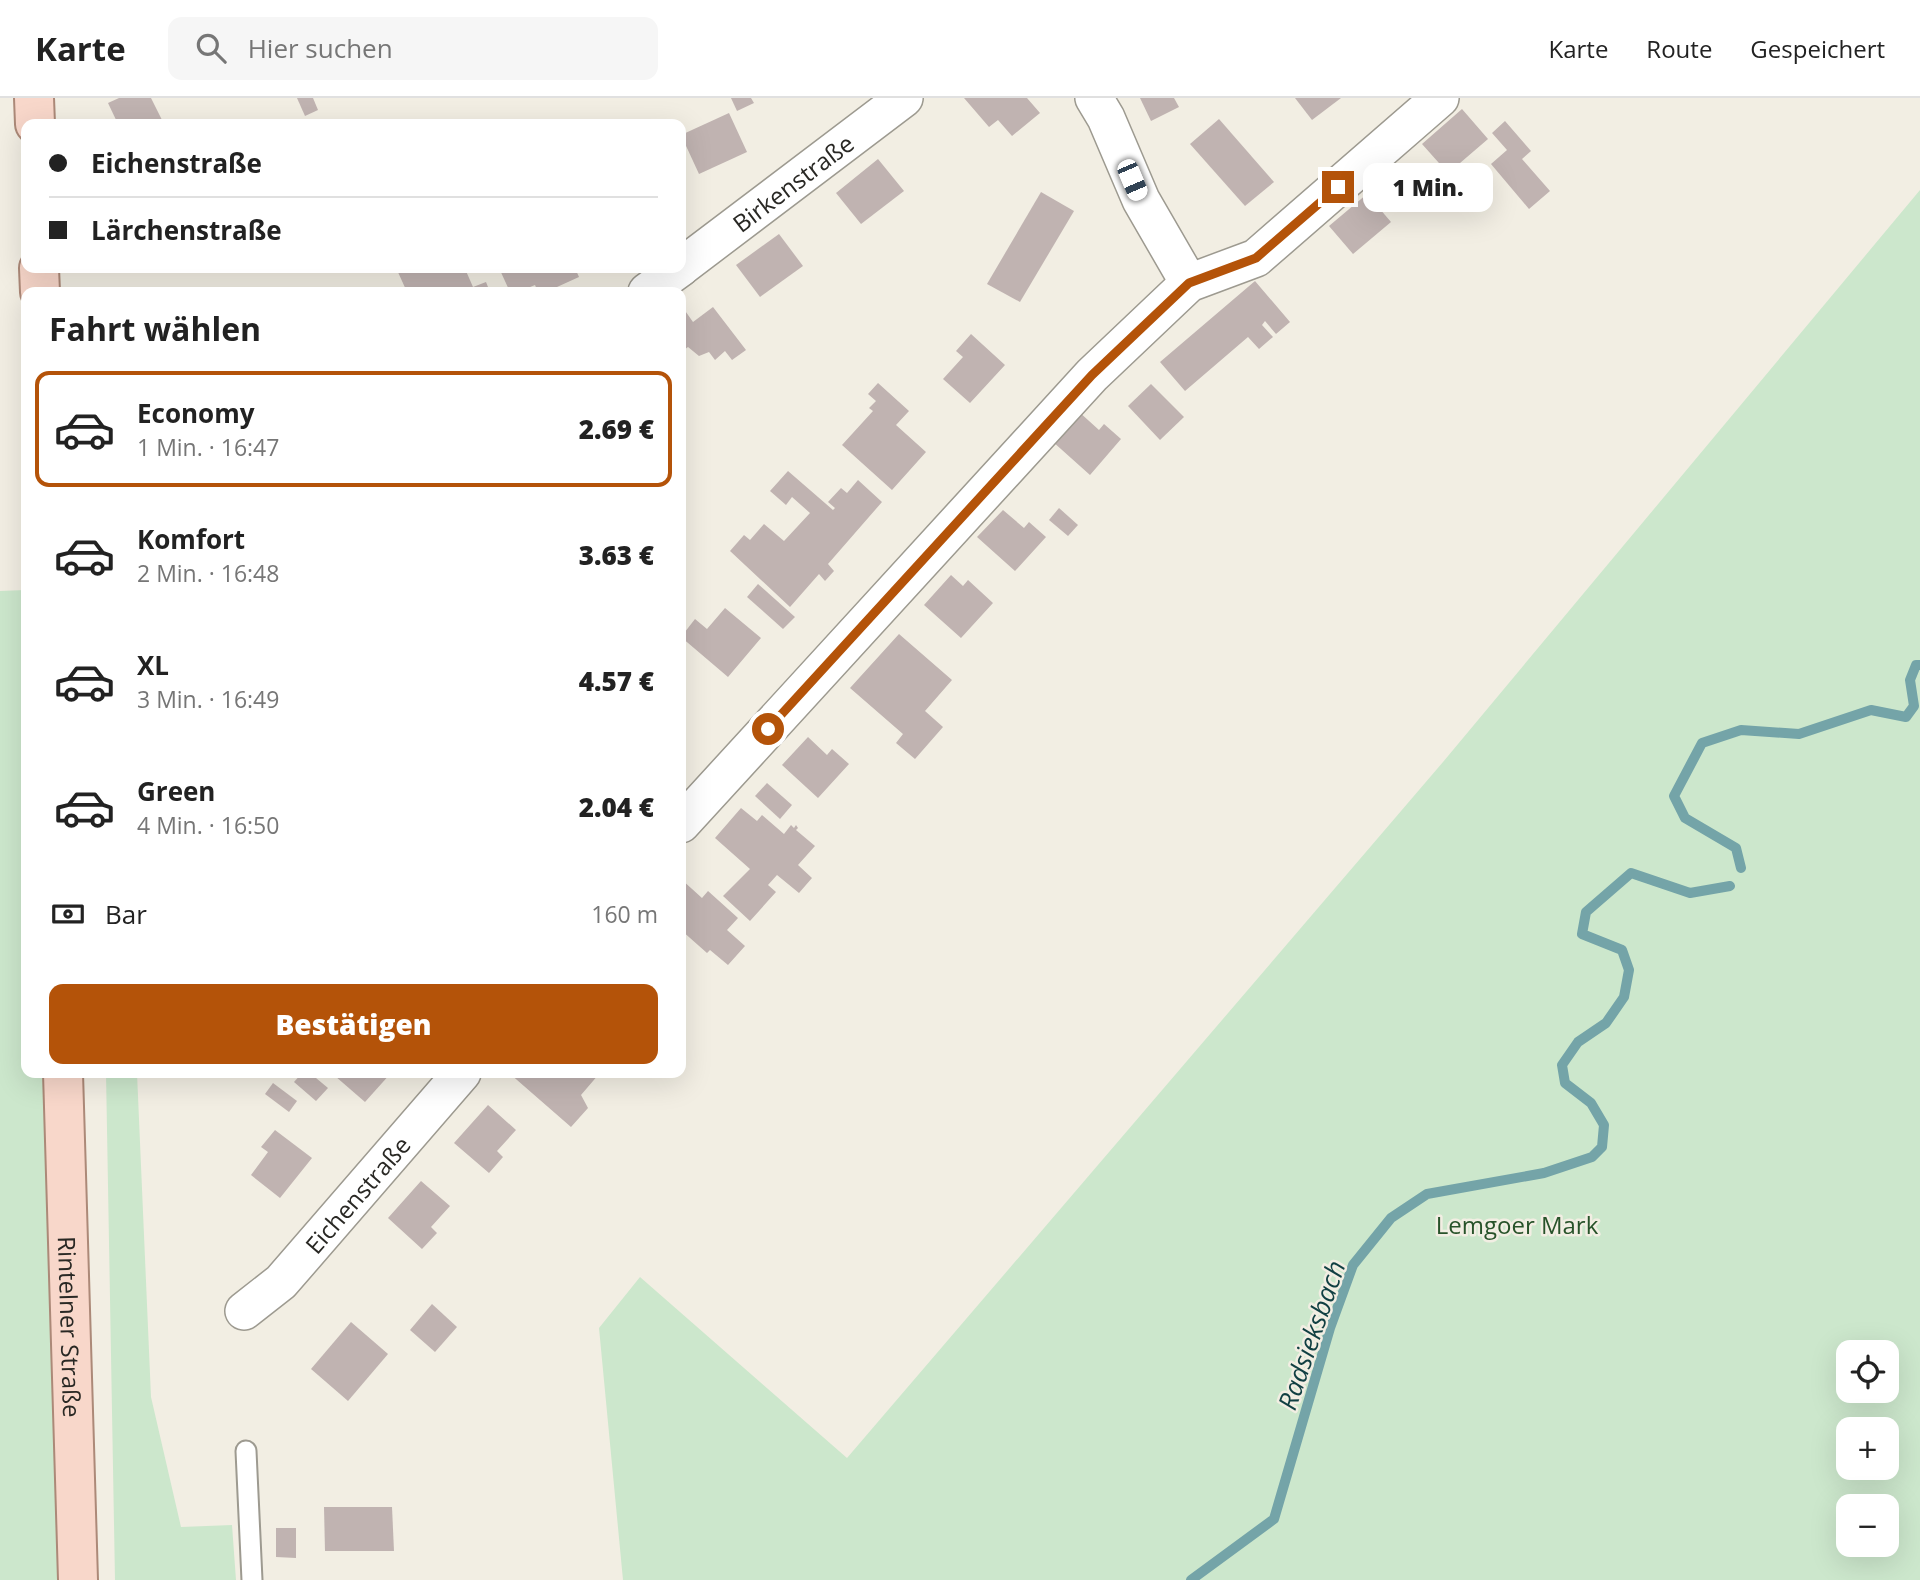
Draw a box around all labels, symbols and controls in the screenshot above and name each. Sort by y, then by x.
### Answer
search box [168,17,658,80]
text: Karte [35,26,126,71]
icon: search [192,29,230,67]
text: Hier suchen [248,30,393,66]
text: Karte [1548,32,1608,65]
text: Route [1646,32,1712,65]
text: Gespeichert [1750,32,1885,65]
street label: Birkenstraße [725,126,860,239]
text: Eichenstraße [91,145,262,181]
car [1115,157,1150,203]
callout: 1 Min. [1362,162,1492,212]
route end [1322,171,1354,203]
text: 1 Min. [1392,171,1464,203]
text: Lärchenstraße [91,212,282,248]
text: Fahrt wählen [49,307,261,350]
text: Economy [137,395,255,431]
icon: car [53,398,116,461]
text: 2.69 € [579,411,654,447]
text: 1 Min. · 16:47 [137,431,279,463]
text: Komfort [137,521,245,557]
icon: car [53,524,116,587]
text: 3.63 € [579,537,654,573]
text: 2 Min. · 16:48 [137,557,279,589]
text: XL [137,647,169,683]
icon: car [53,650,116,713]
text: 4.57 € [579,663,654,699]
text: 3 Min. · 16:49 [137,683,279,715]
route start [752,713,784,745]
text: Green [137,773,215,809]
icon: car [53,776,116,839]
text: 2.04 € [579,789,654,825]
text: 4 Min. · 16:50 [137,809,279,841]
icon: cash [49,895,87,933]
text: Bar [105,896,147,932]
text: 160 m [591,898,658,930]
button: Bestätigen [49,984,658,1064]
street label: Eichenstraße [297,1129,417,1260]
park label: Lemgoer Mark [1436,1208,1599,1241]
street label: Rintelner Straße [51,1236,90,1418]
water label: Radsieksbach [1269,1256,1353,1414]
map controls [1836,1340,1899,1557]
button: locate [1836,1340,1899,1403]
button: + [1836,1417,1899,1480]
button: − [1836,1494,1899,1557]

